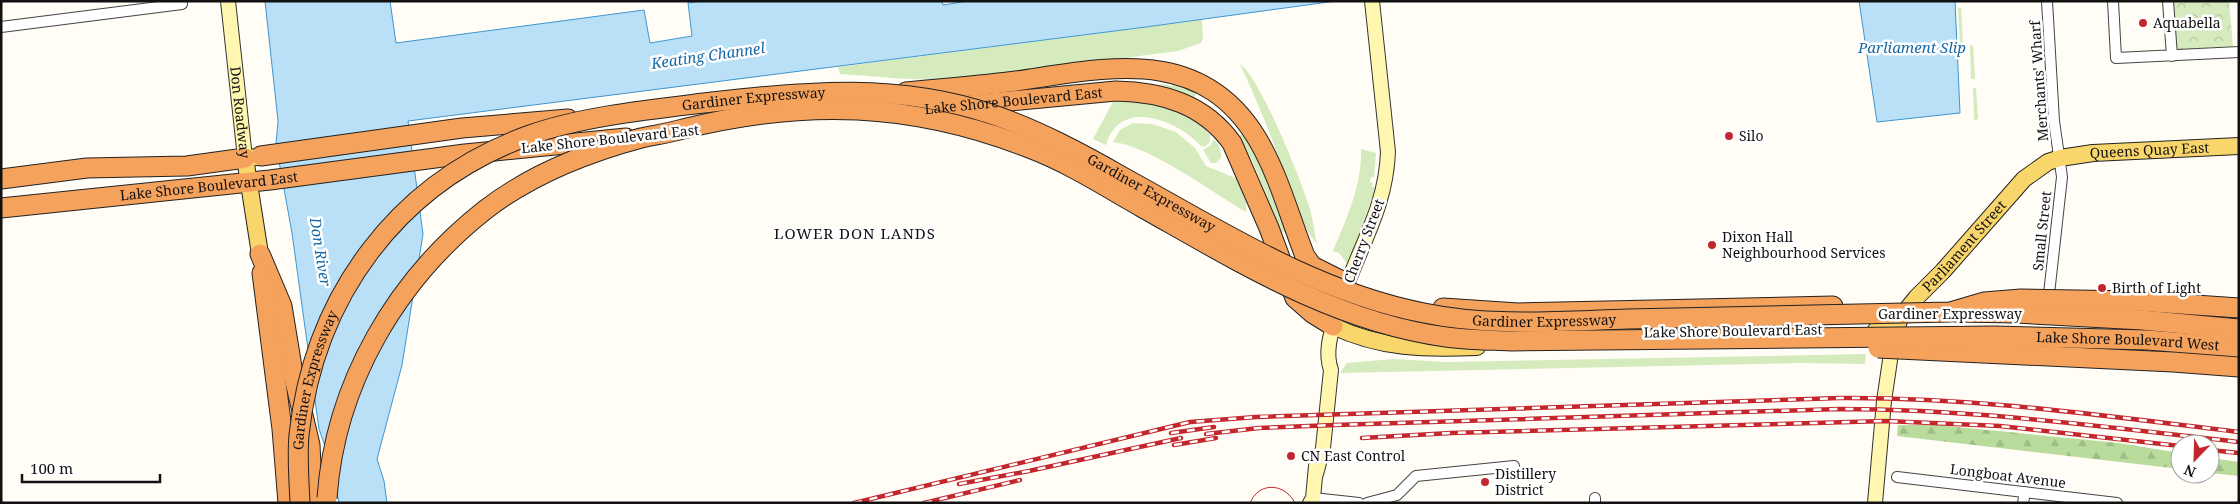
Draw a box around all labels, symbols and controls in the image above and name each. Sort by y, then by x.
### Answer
place label: Aquabella [2153,13,2221,32]
marker: Aquabella [2137,17,2149,29]
street label: Merchants' Wharf [2025,18,2052,142]
water label: Keating Channel [649,37,766,73]
water label: Parliament Slip [1857,37,1966,57]
street label: Don Roadway [226,65,255,159]
street label: Lake Shore Boulevard East [924,82,1103,118]
street label: Gardiner Expressway [681,83,826,115]
street label: Lake Shore Boulevard East [520,120,700,157]
place label: Silo [1739,126,1764,145]
marker: Silo [1723,130,1735,142]
street label: Queens Quay East [2089,137,2210,162]
street label: Gardiner Expressway [1084,149,1219,236]
street label: Lake Shore Boulevard East [119,166,299,205]
street label: Small Street [2028,190,2055,272]
street label: Cherry Street [1339,196,1388,286]
street label: Parliament Street [1918,196,2010,296]
water label: Don River [306,215,336,289]
district label: LOWER DON LANDS [774,223,936,243]
place label: Dixon Hall Neighbourhood Services [1722,227,1886,262]
marker: Dixon Hall Neighbourhood Services [1706,239,1718,251]
place label: Birth of Light [2112,278,2201,297]
marker: Birth of Light [2096,282,2108,294]
street label: Gardiner Expressway [1878,304,2022,323]
street label: Gardiner Expressway [288,307,342,450]
street label: Gardiner Expressway [1471,309,1617,331]
street label: Lake Shore Boulevard East [1644,319,1822,342]
street label: Lake Shore Boulevard West [2036,327,2220,354]
north arrow [2170,434,2220,484]
place label: CN East Control [1301,446,1406,465]
marker: CN East Control [1285,450,1297,462]
scale bar [22,452,160,484]
text: 100 m [30,458,73,478]
street label: Longboat Avenue [1949,459,2067,492]
text: N [2181,461,2199,482]
place label: Distillery District [1495,464,1556,499]
marker: Distillery District [1479,476,1491,488]

